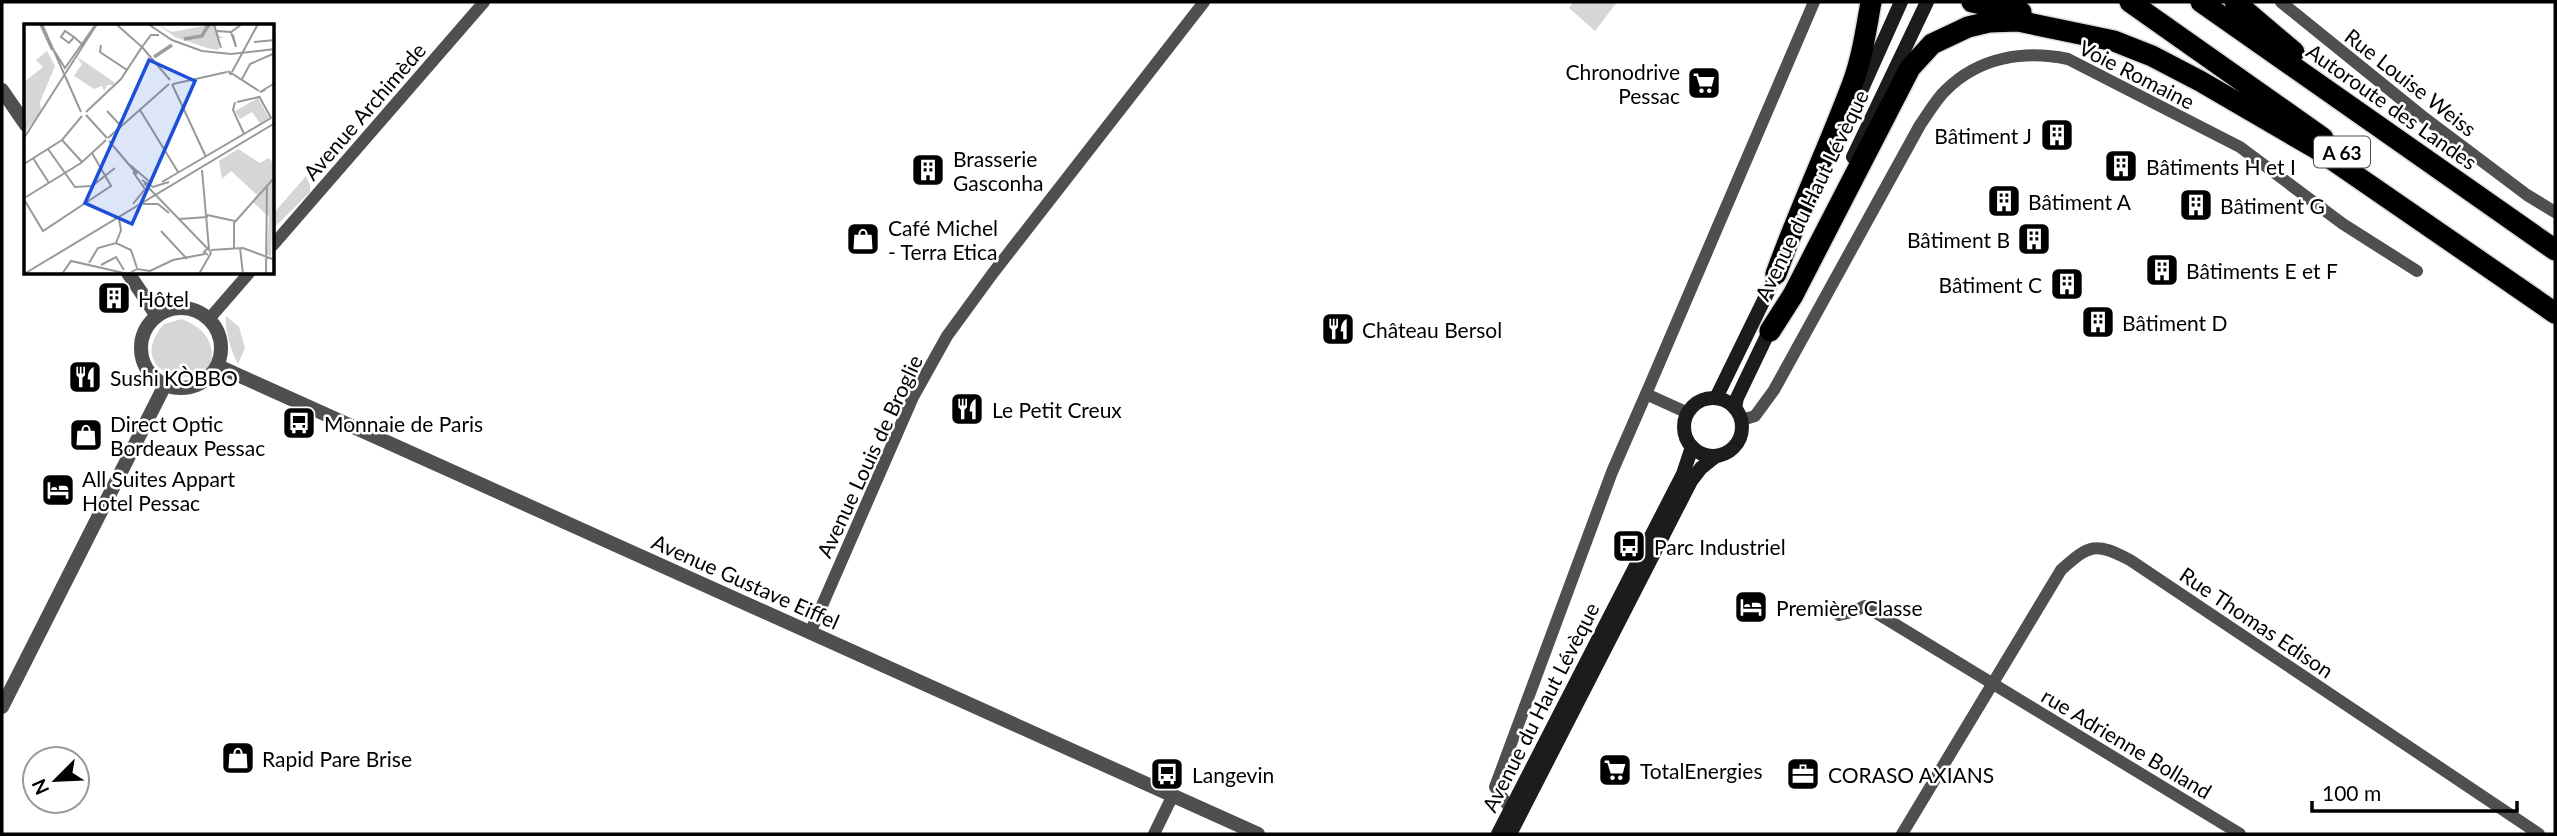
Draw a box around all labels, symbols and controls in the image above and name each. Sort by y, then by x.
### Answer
street label: Rue Louise Weiss [2340,23,2482,141]
inset map [24,24,275,275]
street label: Voie Romaine [2075,34,2199,114]
street label: Avenue Archimède [298,37,430,185]
street label: Autoroute des Landes [2302,38,2482,174]
place label: Chronodrive Pessac [1565,59,1680,108]
supermarket icon: Chronodrive Pessac [1685,64,1723,102]
street label: Avenue du Haut Lévèque [1749,85,1873,305]
building icon: Bâtiment J [2038,116,2076,154]
place label: Bâtiment J [1934,123,2032,148]
road number: A 63 [2314,136,2370,168]
place label: Brasserie Gasconha [953,146,1043,195]
building icon: Bâtiments H et I [2102,147,2140,185]
building icon: Brasserie Gasconha [909,151,947,189]
place label: Bâtiments H et I [2146,154,2296,179]
building icon: Bâtiment A [1985,182,2023,220]
building icon: Bâtiment G [2177,186,2215,224]
place label: Bâtiment A [2028,189,2132,214]
place label: Bâtiment G [2220,193,2325,218]
place label: Café Michel - Terra Etica [888,215,998,264]
shop icon: Café Michel - Terra Etica [844,220,882,258]
building icon: Bâtiment B [2015,220,2053,258]
place label: Bâtiment B [1907,227,2010,252]
building icon: Bâtiments E et F [2143,251,2181,289]
place label: Bâtiments E et F [2186,258,2338,283]
building icon: Bâtiment C [2048,265,2086,303]
place label: Bâtiment C [1938,272,2042,297]
building icon: Hôtel [95,279,133,317]
place label: Hôtel [138,286,189,311]
building icon: Bâtiment D [2079,303,2117,341]
restaurant icon: Château Bersol [1319,310,1357,348]
place label: Bâtiment D [2122,310,2227,335]
place label: Château Bersol [1362,317,1502,342]
street label: Avenue Louis de Broglie [811,351,927,561]
restaurant icon: Sushi KÒBBO [66,358,104,396]
place label: Sushi KÒBBO [110,365,238,390]
restaurant icon: Le Petit Creux [948,390,986,428]
place label: Le Petit Creux [992,397,1122,422]
bus stop icon: Monnaie de Paris [280,404,318,442]
place label: Direct Optic Bordeaux Pessac [110,411,265,460]
place label: Monnaie de Paris [324,411,483,436]
shop icon: Direct Optic Bordeaux Pessac [67,416,105,454]
place label: All Suites Appart Hotel Pessac [82,466,236,515]
hotel icon: All Suites Appart Hotel Pessac [39,471,77,509]
bus stop icon: Parc Industriel [1610,527,1648,565]
street label: Avenue Gustave Eiffel [648,528,844,634]
place label: Parc Industriel [1654,534,1786,559]
street label: Rue Thomas Edison [2176,561,2338,683]
hotel icon: Première Classe [1732,588,1770,626]
place label: Première Classe [1776,595,1923,620]
street label: Avenue du Haut Lévèque [1476,598,1604,816]
street label: rue Adrienne Bolland [2038,682,2216,804]
shop icon: Rapid Pare Brise [219,739,257,777]
north arrow [21,745,91,815]
place label: Rapid Pare Brise [262,746,412,771]
supermarket icon: TotalEnergies [1596,751,1634,789]
bus stop icon: Langevin [1148,755,1186,793]
office icon: CORASO AXIANS [1784,755,1822,793]
place label: TotalEnergies [1640,758,1763,783]
place label: Langevin [1192,762,1274,787]
place label: CORASO AXIANS [1828,762,1994,787]
scale bar [2312,770,2517,814]
text: N [27,776,53,798]
text: 100 m [2322,780,2381,805]

